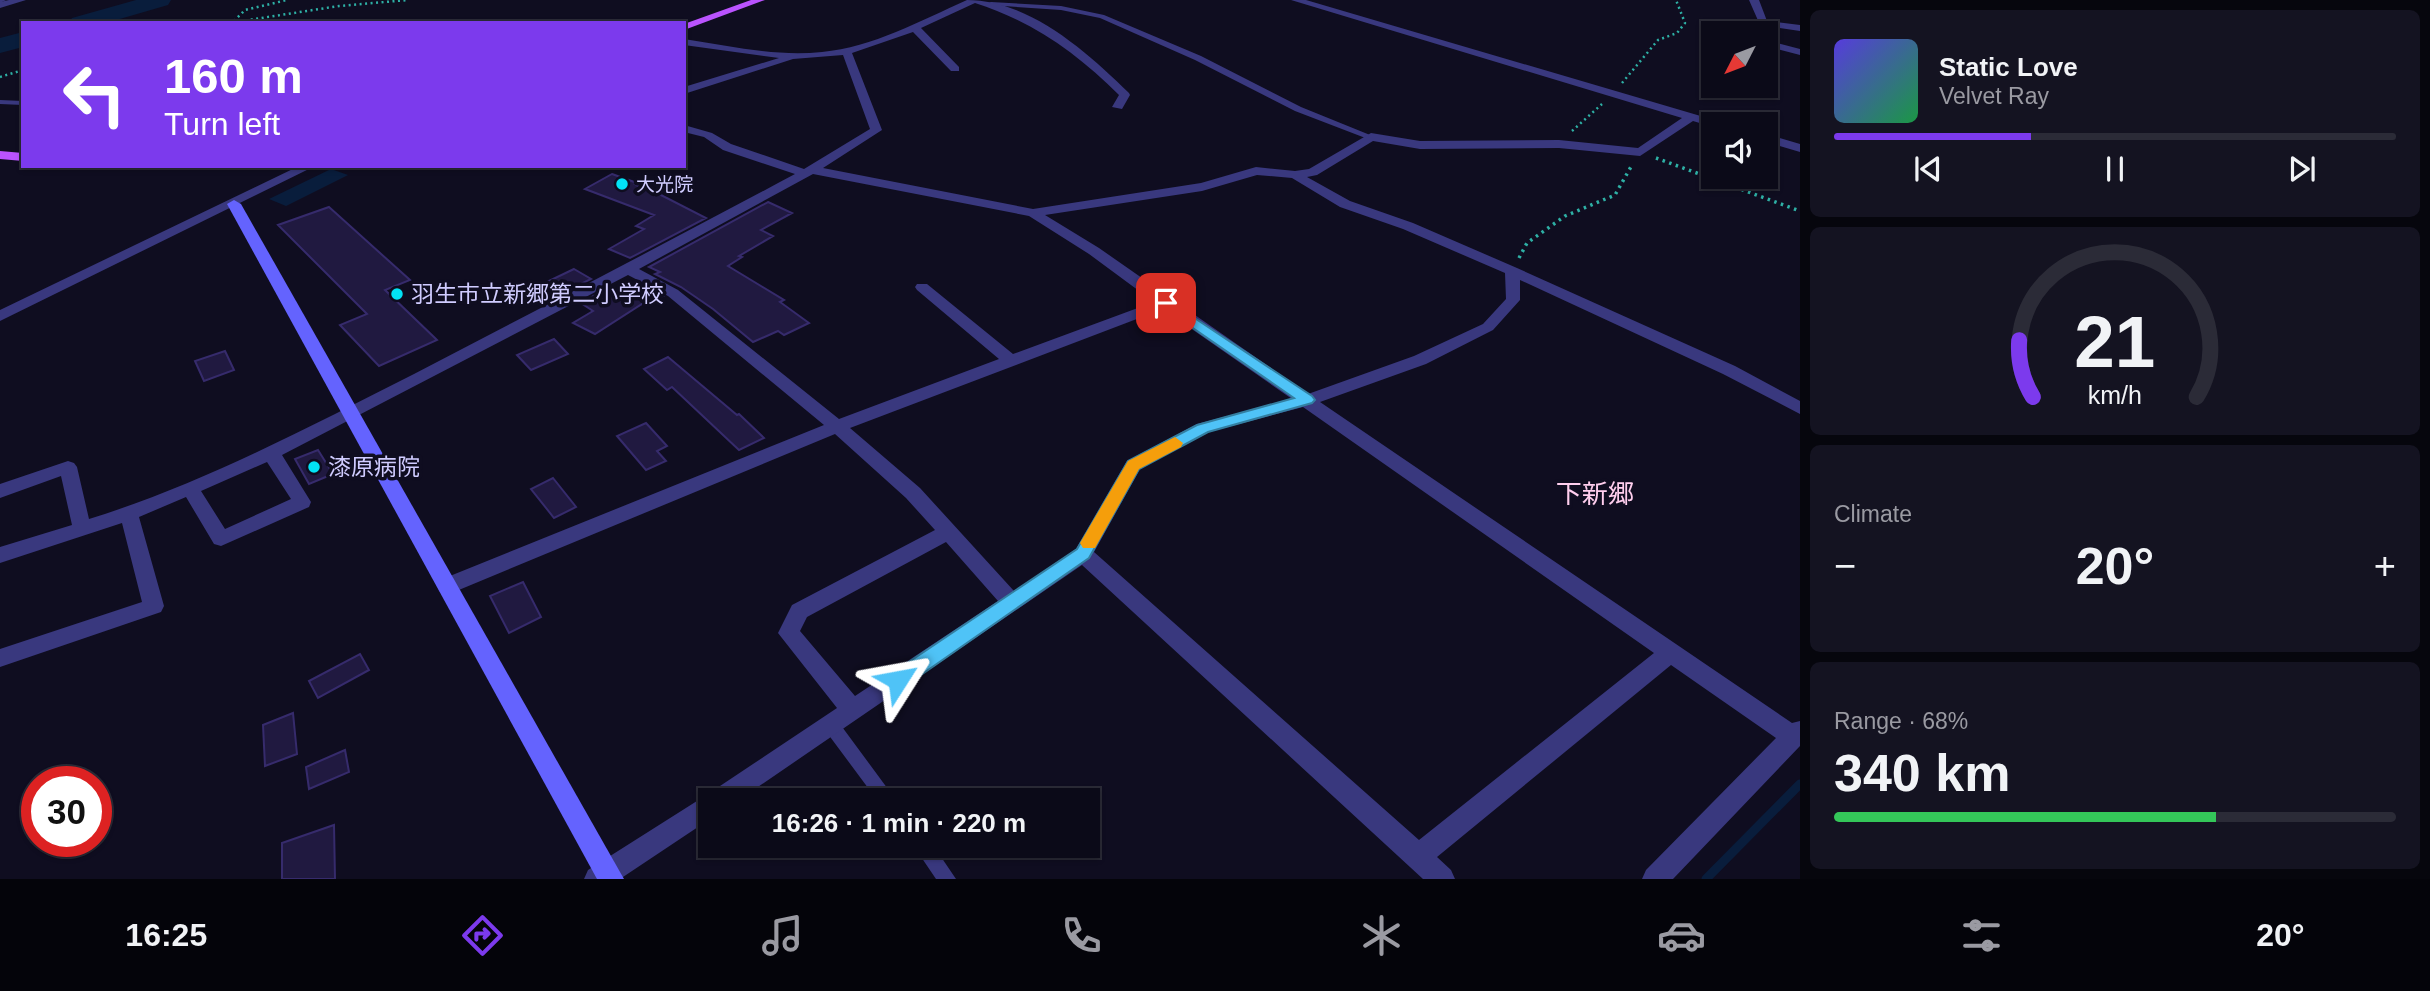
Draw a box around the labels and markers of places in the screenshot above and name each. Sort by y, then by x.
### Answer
place label: 大光院 [636,174,693,195]
marker: 大光院 [614,176,630,192]
pin [1136,273,1196,333]
place label: 羽生市立新郷第二小学校 [411,281,664,307]
marker: 羽生市立新郷第二小学校 [389,286,405,302]
place label: 漆原病院 [328,454,420,480]
marker: 漆原病院 [306,459,322,475]

